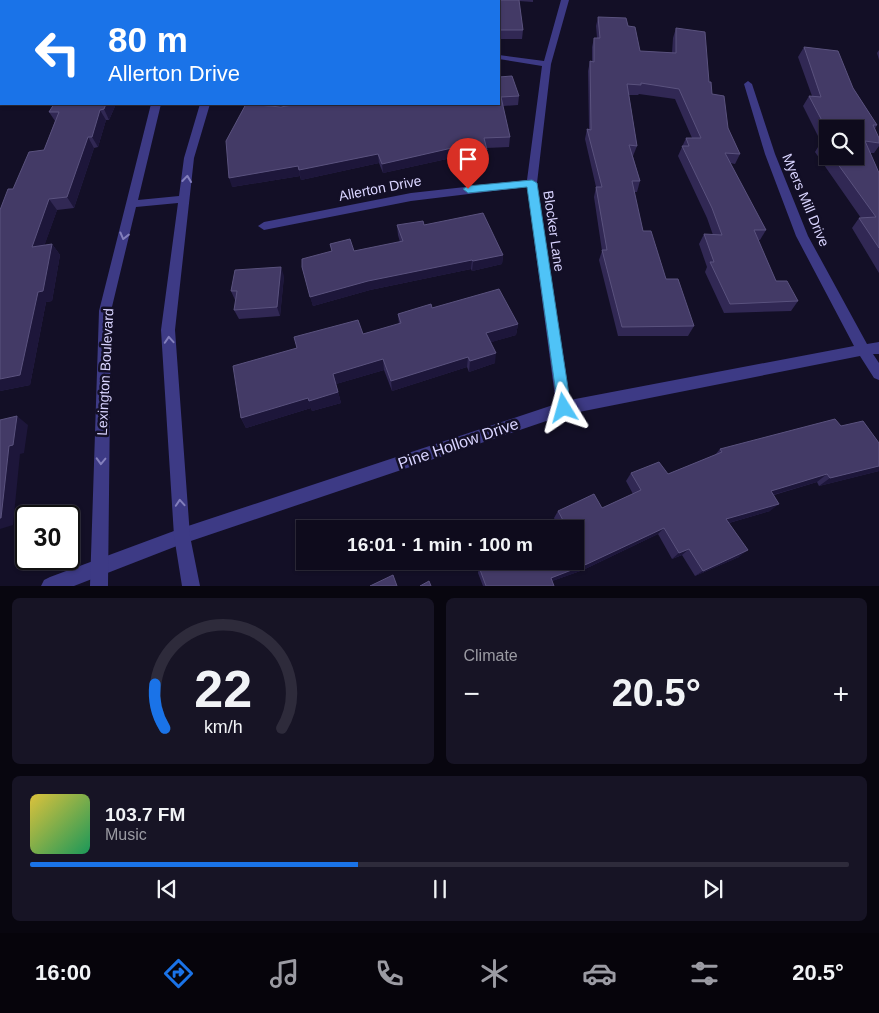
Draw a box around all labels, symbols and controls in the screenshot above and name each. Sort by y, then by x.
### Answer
icon: left [25,20,90,85]
text: 80 m [108,20,188,59]
text: Allerton Drive [108,61,240,86]
map controls [819,120,864,165]
button: search [819,120,864,165]
pin [447,138,489,189]
icon: arrive [454,145,482,173]
street label: Myers Mill Drive [779,151,833,249]
street label: Allerton Drive [337,172,423,204]
one-way arrow [181,175,192,183]
street label: Blocker Lane [540,189,568,273]
one-way arrow [119,232,130,241]
street label: Lexington Boulevard [94,308,116,436]
one-way arrow [164,336,175,344]
position arrow [537,381,589,433]
street label: Pine Hollow Drive [396,415,521,472]
one-way arrow [96,458,106,466]
one-way arrow [174,498,185,506]
speed limit sign: 30 [15,505,80,570]
text: 16:01 · 1 min · 100 m [347,534,533,555]
text: Climate [464,647,518,664]
text: 22 [194,660,252,718]
text: 20.5° [612,672,701,714]
text: − [464,678,480,709]
text: + [833,678,849,709]
text: km/h [203,717,242,737]
text: 103.7 FM [105,804,185,825]
text: Music [105,826,147,843]
icon: previous [153,875,181,903]
icon: pause [426,875,454,903]
icon: next [699,875,727,903]
icon: directions [161,956,196,991]
icon: music [267,956,302,991]
icon: phone [372,956,407,991]
icon: climate [477,956,512,991]
icon: car [582,956,617,991]
icon: filters [687,956,722,991]
text: 16:00 [35,960,91,985]
text: 20.5° [792,960,844,985]

